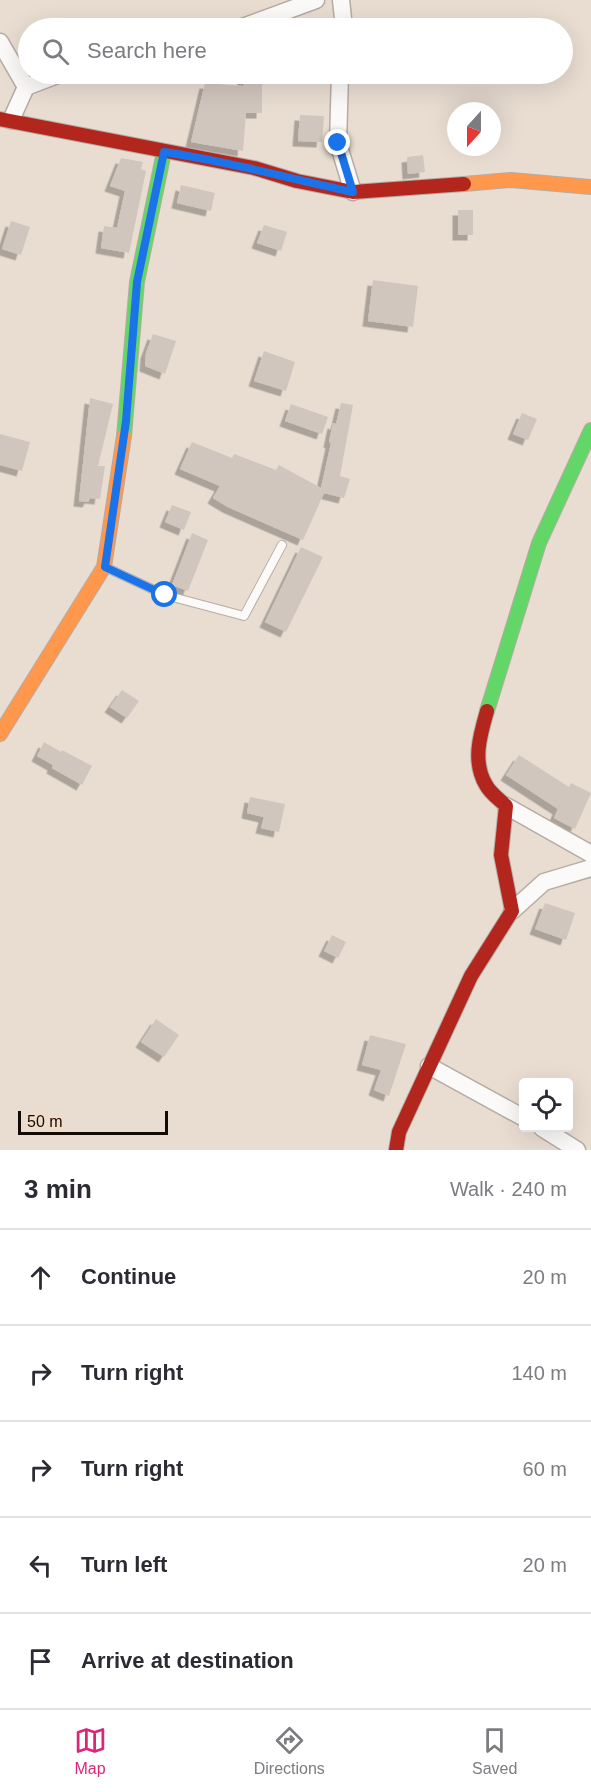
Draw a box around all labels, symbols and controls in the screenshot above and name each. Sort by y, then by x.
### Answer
search box [18,18,573,84]
icon: search [39,35,72,68]
text: Search here [87,38,207,63]
north arrow [447,102,501,156]
route end [324,129,350,155]
route start [151,581,177,607]
map controls [519,1078,573,1132]
button: locate [519,1078,573,1132]
scale bar [18,1108,168,1136]
text: 50 m [27,1113,63,1130]
text: 3 min [24,1174,92,1204]
text: Walk · 240 m [450,1178,567,1200]
icon: ahead [24,1261,57,1294]
text: Continue [81,1264,176,1289]
text: 20 m [523,1266,567,1288]
icon: right [24,1357,57,1390]
text: Turn right [81,1360,183,1385]
text: 140 m [511,1362,567,1384]
icon: right [24,1453,57,1486]
text: Turn right [81,1456,183,1481]
text: 60 m [523,1458,567,1480]
icon: left [24,1549,57,1582]
text: Turn left [81,1552,167,1577]
text: 20 m [523,1554,567,1576]
icon: arrive [24,1645,57,1678]
text: Arrive at destination [81,1648,294,1673]
tab: Map [74,1724,107,1778]
tab: Directions [254,1724,325,1778]
tab: Saved [472,1724,517,1778]

